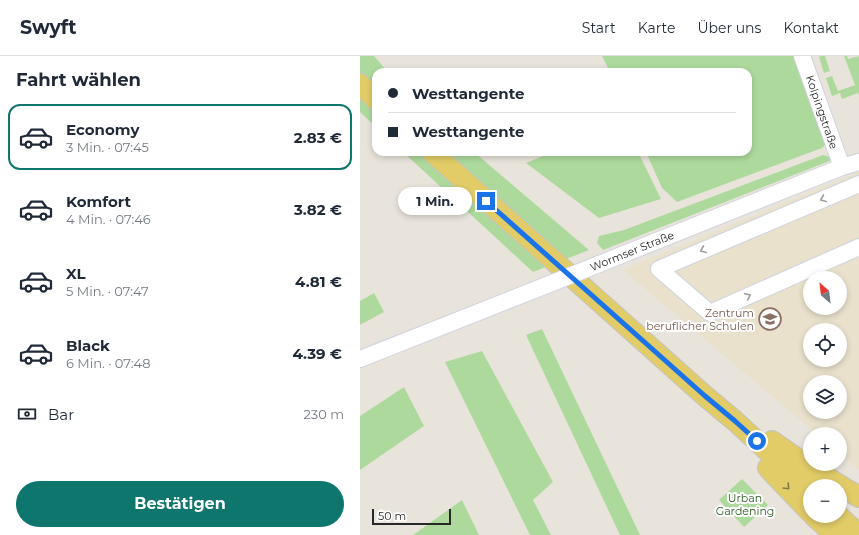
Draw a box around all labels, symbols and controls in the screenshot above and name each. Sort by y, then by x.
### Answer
text: Swyft [20,16,76,39]
text: Start [582,19,616,37]
text: Karte [638,19,675,37]
text: Über uns [697,19,761,37]
text: Kontakt [783,19,839,37]
text: Fahrt wählen [16,69,141,91]
street label: Kolpingstraße [803,73,841,151]
text: Westtangente [412,84,524,103]
icon: car [18,119,54,155]
text: Economy [66,120,139,139]
text: Westtangente [412,122,524,141]
text: 2.83 € [294,128,342,147]
text: 3 Min. · 07:45 [66,139,149,155]
callout: 1 Min. [398,187,472,215]
icon: car [18,191,54,227]
text: Komfort [66,192,131,211]
route end [477,192,495,210]
text: 1 Min. [416,193,454,209]
one-way arrow [820,194,828,202]
text: 3.82 € [294,200,342,219]
text: 4 Min. · 07:46 [66,211,151,227]
street label: Wormser Straße [588,228,676,274]
one-way arrow [700,245,708,253]
icon: car [18,263,54,299]
text: XL [66,264,85,283]
north arrow [803,271,847,315]
map controls [803,271,847,523]
text: 4.81 € [295,272,342,291]
text: 5 Min. · 07:47 [66,283,149,299]
one-way arrow [744,293,752,301]
place label: Zentrum beruflicher Schulen [646,306,754,333]
school or university icon: Zentrum beruflicher Schulen [757,306,783,332]
button: locate [803,323,847,367]
icon: car [18,335,54,371]
text: Black [66,336,110,355]
text: 4.39 € [292,344,342,363]
text: 6 Min. · 07:48 [66,355,151,371]
button: layers [803,375,847,419]
icon: cash [16,403,38,425]
text: Bar [48,405,74,424]
text: 230 m [303,406,344,422]
button: + [803,427,847,471]
route start [748,432,766,450]
button: − [803,479,847,523]
button: Bestätigen [16,481,344,527]
one-way arrow [782,483,789,490]
park label: Urban Gardening [716,491,774,518]
scale bar [372,507,451,526]
text: 50 m [378,509,406,523]

